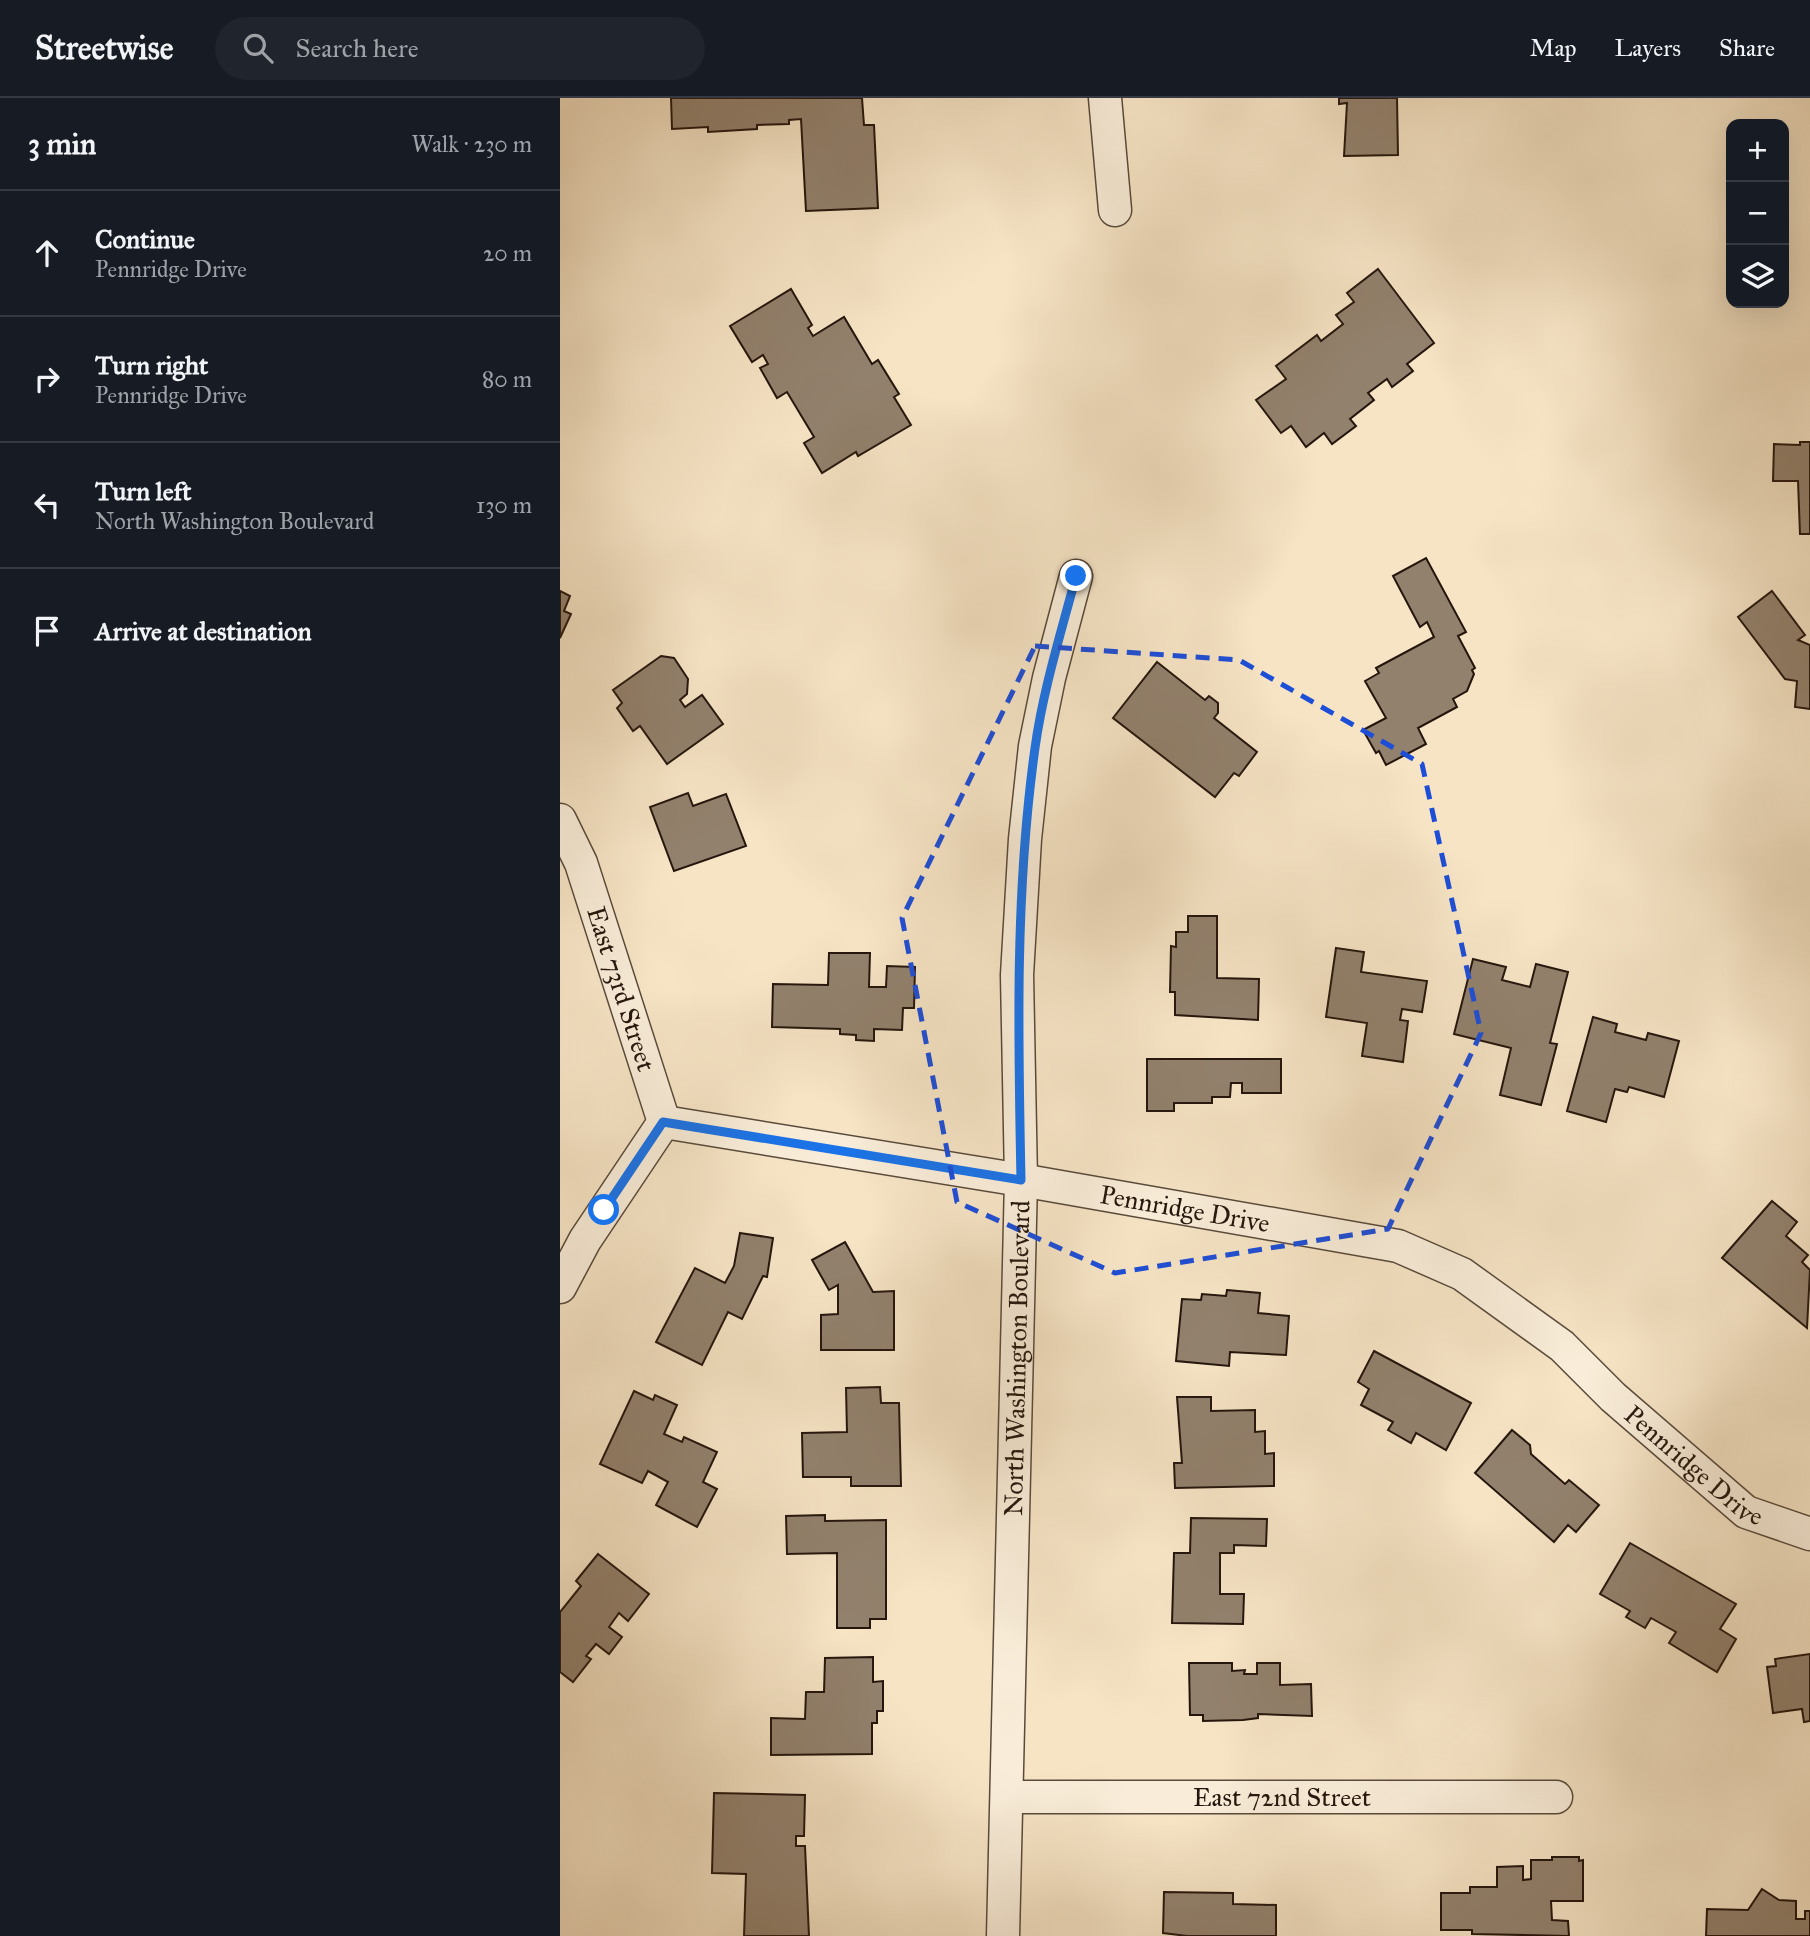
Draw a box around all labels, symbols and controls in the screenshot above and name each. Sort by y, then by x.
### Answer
search box [215,17,705,80]
text: Streetwise [35,28,173,68]
icon: search [239,29,277,67]
text: Search here [295,32,418,64]
text: Map [1530,33,1577,63]
text: Layers [1615,33,1681,63]
text: Share [1719,33,1775,63]
map controls [1726,119,1789,308]
button: + [1726,119,1789,182]
text: 3 min [28,126,96,162]
text: Walk · 230 m [412,130,532,158]
button: − [1726,182,1789,245]
text: Continue [95,223,195,255]
icon: ahead [28,234,66,272]
text: 20 m [483,239,532,267]
button: layers [1726,245,1789,308]
text: Pennridge Drive [95,255,247,283]
text: Turn right [95,349,208,381]
icon: right [28,360,66,398]
text: 80 m [482,365,532,393]
text: Pennridge Drive [95,381,247,409]
text: Turn left [95,475,191,507]
icon: left [28,486,66,524]
text: 130 m [476,491,532,519]
text: North Washington Boulevard [95,507,374,535]
route end [1060,560,1091,591]
icon: arrive [28,612,66,650]
text: Arrive at destination [95,615,312,647]
street label: East 73rd Street [580,902,663,1075]
street label: Pennridge Drive [1097,1178,1272,1239]
route start [588,1194,619,1225]
street label: North Washington Boulevard [997,1200,1037,1516]
street label: Pennridge Drive [1618,1398,1767,1533]
street label: East 72nd Street [1193,1781,1371,1813]

